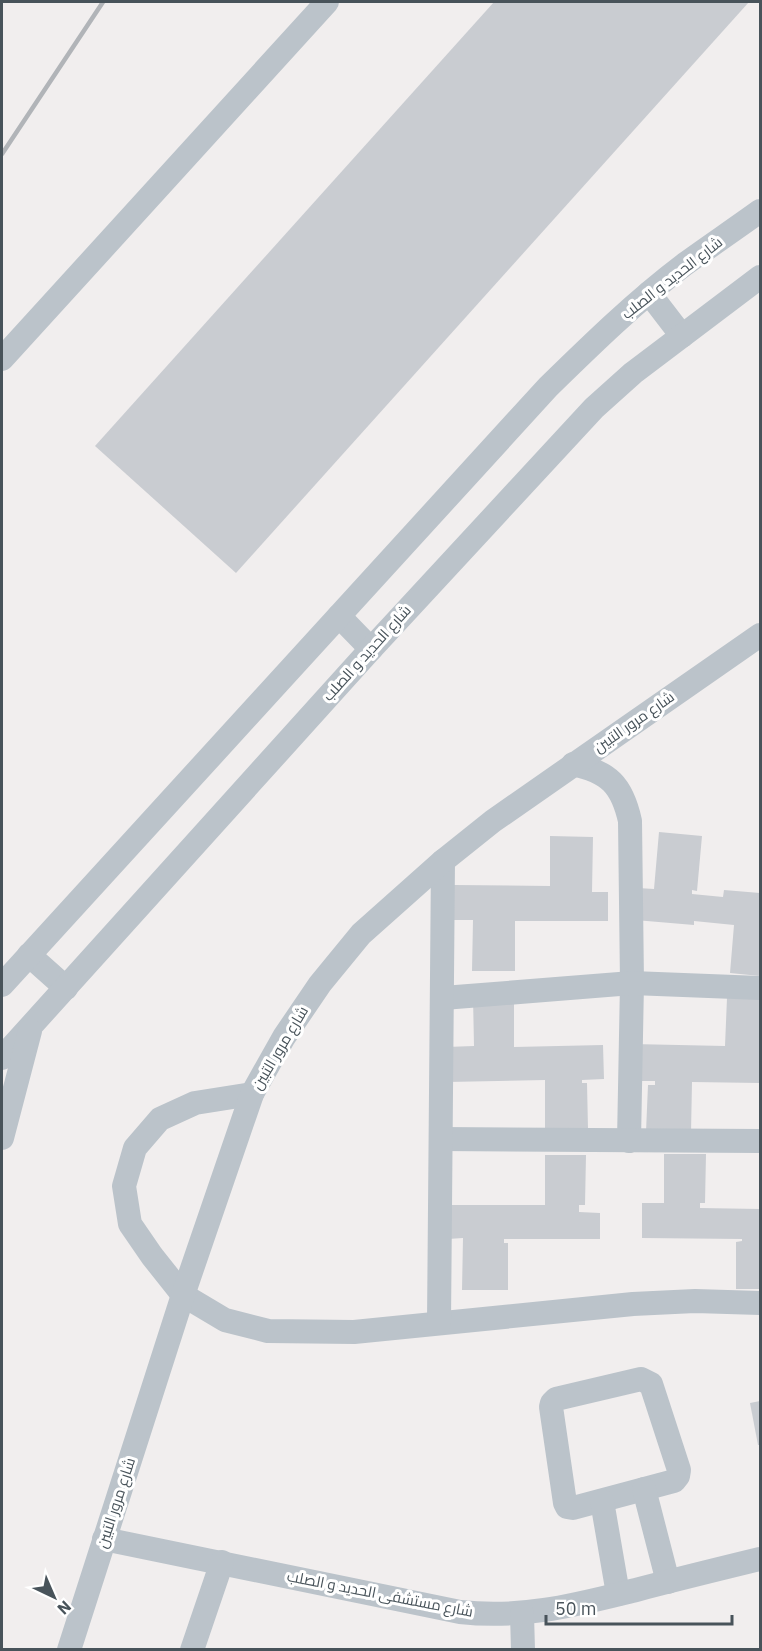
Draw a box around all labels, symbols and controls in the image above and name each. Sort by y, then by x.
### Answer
street label: شارع الحديد و الصلب [617,232,727,325]
street label: شارع الحديد و الصلب [318,601,416,706]
street label: شارع مرور التبين [590,687,679,758]
street label: شارع مرور التبين [247,1002,314,1094]
street label: شارع مرور التبين [92,1455,141,1551]
street label: شارع مستشفى الحديد و الصلب [285,1566,475,1623]
north arrow [24,1567,84,1627]
scale bar [546,1588,732,1626]
text: N [53,1597,76,1619]
text: 50 m [555,1597,597,1620]

